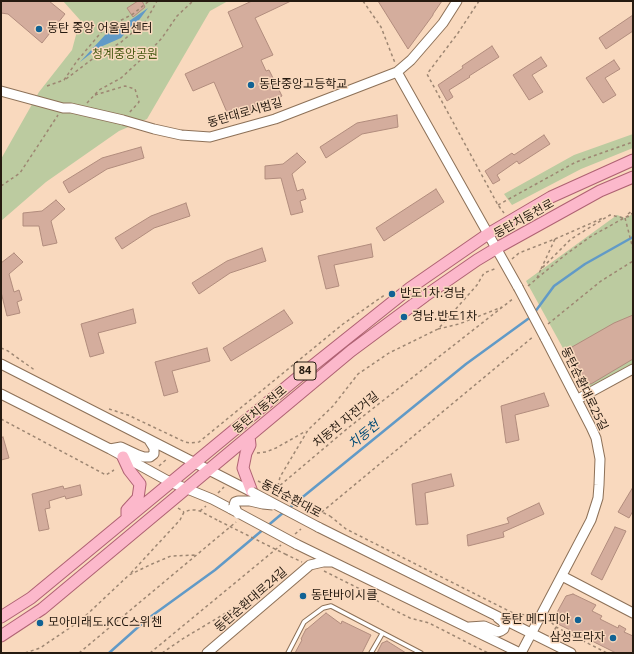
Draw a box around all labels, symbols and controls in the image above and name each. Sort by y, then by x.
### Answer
place label: 동탄 중앙 어울림센터 [47,22,153,36]
marker: 동탄 중앙 어울림센터 [34,24,44,34]
park label: 청계중앙공원 [92,48,158,62]
place label: 동탄중앙고등학교 [259,78,347,92]
marker: 동탄중앙고등학교 [246,80,256,90]
street label: 동탄대로시범길 [206,95,284,131]
street label: 동탄치동천로 [492,197,556,241]
place label: 반도1차.경남 [400,287,465,301]
marker: 반도1차.경남 [387,289,397,299]
place label: 경남.반도1차 [412,310,477,324]
marker: 경남.반도1차 [399,312,409,322]
street label: 동탄순환대로25길 [558,345,610,433]
road number: 84 [294,362,316,380]
street label: 동탄치동천로 [230,383,290,437]
street label: 치동천 자전거길 [310,389,382,451]
water label: 치동천 [345,418,383,452]
street label: 동탄순환대로 [258,477,324,521]
street label: 동탄순환대로24길 [212,565,290,635]
place label: 동탄바이시클 [311,589,377,603]
marker: 동탄바이시클 [298,591,308,601]
place label: 동탄 메디피아 [501,613,570,627]
marker: 동탄 메디피아 [573,615,583,625]
place label: 모아미래도.KCC스위첸 [48,616,162,630]
marker: 모아미래도.KCC스위첸 [35,618,45,628]
place label: 삼성프라자 [550,631,605,645]
marker: 삼성프라자 [608,633,618,643]

